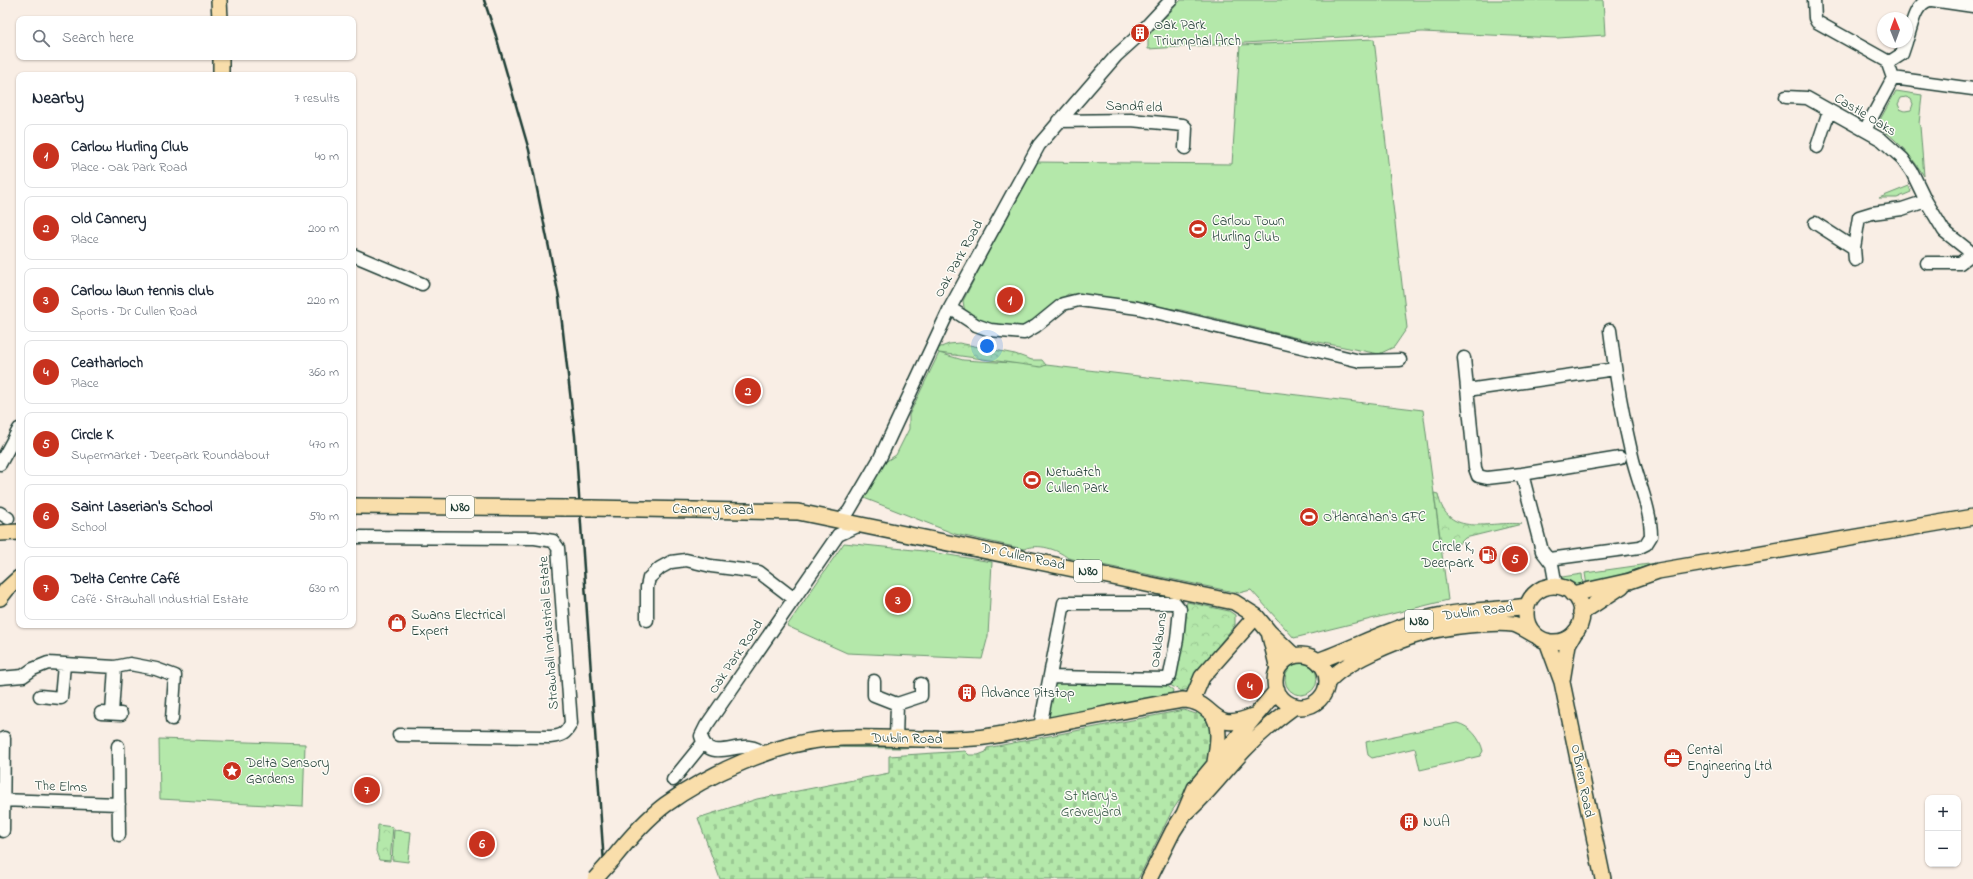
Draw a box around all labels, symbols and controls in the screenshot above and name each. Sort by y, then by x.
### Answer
north arrow [1877,12,1913,48]
place label: Oak Park Triumphal Arch [1154,15,1241,52]
search box [16,16,356,60]
building icon: Oak Park Triumphal Arch [1129,22,1151,44]
icon: search [30,27,52,49]
text: Search here [62,27,134,49]
text: Nearby [32,86,84,111]
street label: Castle Oaks [1830,88,1900,142]
text: 7 results [294,89,340,108]
street label: Sandfield [1105,96,1163,118]
text: Carlow Hurling Club [71,136,188,158]
text: 1 [44,147,48,166]
text: 40 m [315,147,339,166]
text: Place · Oak Park Road [71,158,187,177]
text: Old Cannery [71,208,146,230]
place label: Carlow Town Hurling Club [1212,211,1285,249]
street label: Oak Park Road [929,216,989,302]
sports icon: Carlow Town Hurling Club [1187,218,1209,240]
text: 2 [43,219,49,238]
text: 200 m [308,219,339,238]
text: Place [71,230,99,249]
text: Carlow lawn tennis club [71,280,214,302]
pin: 1 [997,285,1023,315]
text: 3 [43,291,49,310]
text: 220 m [307,291,339,310]
text: Sports · Dr Cullen Road [71,302,197,321]
your location [977,336,997,356]
text: Ceatharloch [71,352,143,374]
text: 4 [43,363,49,382]
text: 360 m [309,363,339,382]
text: Place [71,374,99,393]
pin: 2 [735,376,761,406]
text: Circle K [71,424,114,446]
text: 5 [42,435,50,454]
text: 470 m [309,435,339,454]
text: Supermarket · Deerpark Roundabout [71,446,270,465]
place label: Netwatch Cullen Park [1046,462,1109,499]
sports icon: Netwatch Cullen Park [1021,469,1043,491]
text: Saint Laserian's School [71,496,213,518]
road number: N80 [446,496,474,518]
street label: Cannery Road [672,499,754,522]
sports icon: O'Hanrahan's GFC [1298,506,1320,528]
text: 6 [43,507,49,526]
text: 590 m [309,507,339,526]
place label: O'Hanrahan's GFC [1323,507,1426,528]
text: School [71,518,107,537]
place label: Circle K, Deerpark [1420,537,1475,574]
street label: Dr Cullen Road [978,538,1067,576]
fuel station icon: Circle K, Deerpark [1477,544,1499,566]
pin: 5 [1502,544,1528,574]
street label: Strawhall Industrial Estate [533,555,565,710]
road number: N80 [1074,560,1102,582]
text: Delta Centre Café [71,568,180,590]
text: 7 [43,579,49,598]
text: 630 m [309,579,339,598]
pin: 3 [885,585,911,615]
text: Café · Strawhall Industrial Estate [71,590,248,609]
street label: Dublin Road [1441,597,1515,627]
place label: Swans Electrical Expert [411,605,505,642]
road number: N80 [1405,610,1433,632]
street label: Oaklawns [1145,611,1173,669]
shop icon: Swans Electrical Expert [386,612,408,634]
street label: Oak Park Road [703,616,769,698]
pin: 4 [1237,671,1263,701]
building icon: Advance Pitstop [956,682,978,704]
place label: Advance Pitstop [981,683,1075,704]
street label: Dublin Road [870,728,943,750]
place label: Cental Engineering Ltd [1687,740,1772,778]
street label: O'Brien Road [1565,743,1599,819]
office icon: Cental Engineering Ltd [1662,747,1684,769]
place label: Delta Sensory Gardens [245,753,330,790]
place icon: Delta Sensory Gardens [221,760,243,782]
pin: 7 [354,775,380,805]
street label: The Elms [34,776,88,798]
park label: St Mary's Graveyard [1061,786,1121,824]
map controls [1925,795,1961,867]
button: + [1925,795,1961,831]
building icon: NUA [1398,811,1420,833]
place label: NUA [1423,812,1450,833]
pin: 6 [469,829,495,859]
button: − [1925,831,1961,867]

